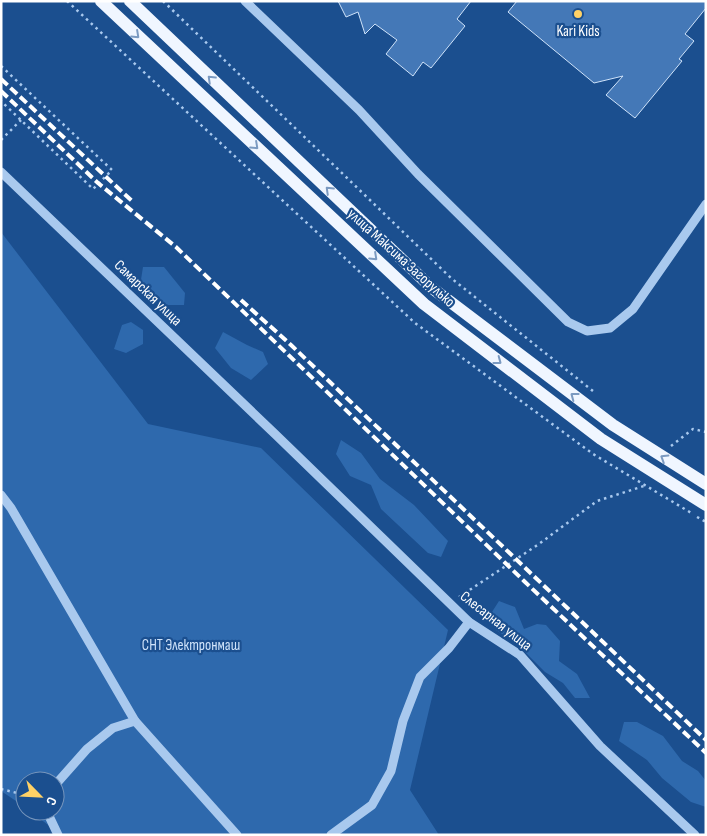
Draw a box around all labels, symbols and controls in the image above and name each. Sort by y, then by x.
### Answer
marker: Kari Kids [572,8,584,20]
place label: Kari Kids [556,22,600,41]
one-way arrow [131,29,140,38]
one-way arrow [208,76,217,85]
one-way arrow [249,140,258,149]
one-way arrow [326,187,335,196]
street label: улица Максима Загорулько [343,205,459,311]
one-way arrow [368,251,377,260]
street label: Самарская улица [110,256,186,330]
one-way arrow [492,355,501,363]
one-way arrow [570,393,580,402]
one-way arrow [661,454,670,464]
street label: Слесарная улица [456,587,536,655]
park label: СНТ Электронмаш [142,636,240,655]
north arrow [15,771,65,821]
text: С [42,794,61,808]

